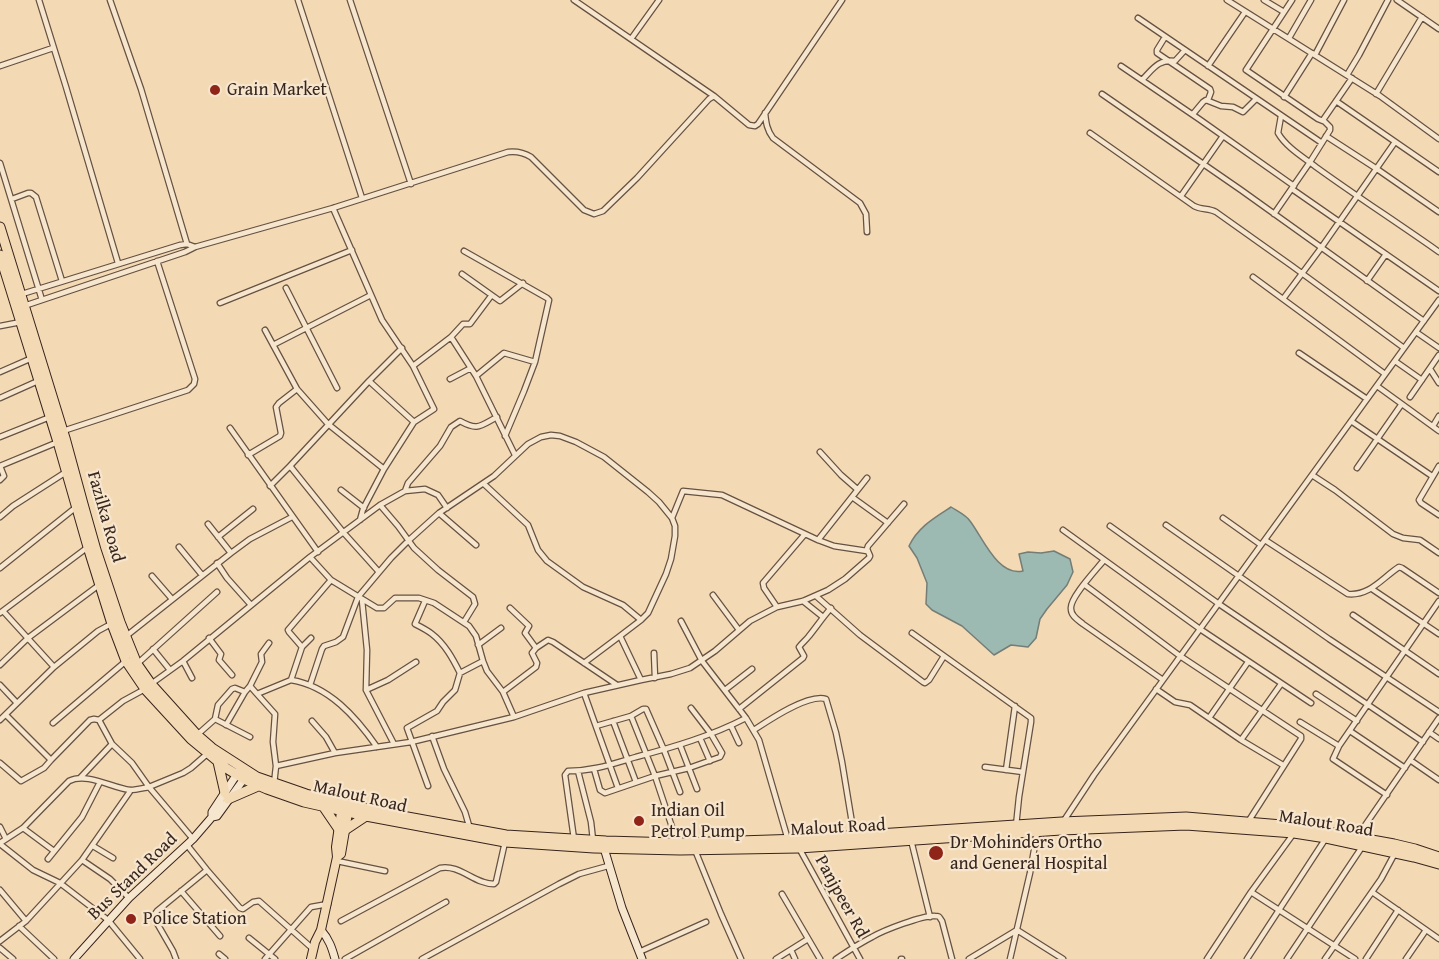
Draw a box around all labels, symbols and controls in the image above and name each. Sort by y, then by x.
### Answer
place label: Grain Market [227,79,327,101]
marker: Grain Market [208,83,222,97]
street label: Fazilka Road [82,469,128,565]
street label: Malout Road [311,776,409,818]
place label: Indian Oil Petrol Pump [651,800,745,842]
street label: Malout Road [1277,806,1375,842]
marker: Indian Oil Petrol Pump [632,814,646,828]
street label: Malout Road [790,815,886,841]
street label: Bus Stand Road [84,829,182,925]
place label: Dr Mohinders Ortho and General Hospital [950,832,1108,874]
marker: Dr Mohinders Ortho and General Hospital [927,844,945,862]
street label: Panjpeer Rd [809,852,873,942]
place label: Police Station [143,908,247,930]
marker: Police Station [124,912,138,926]

